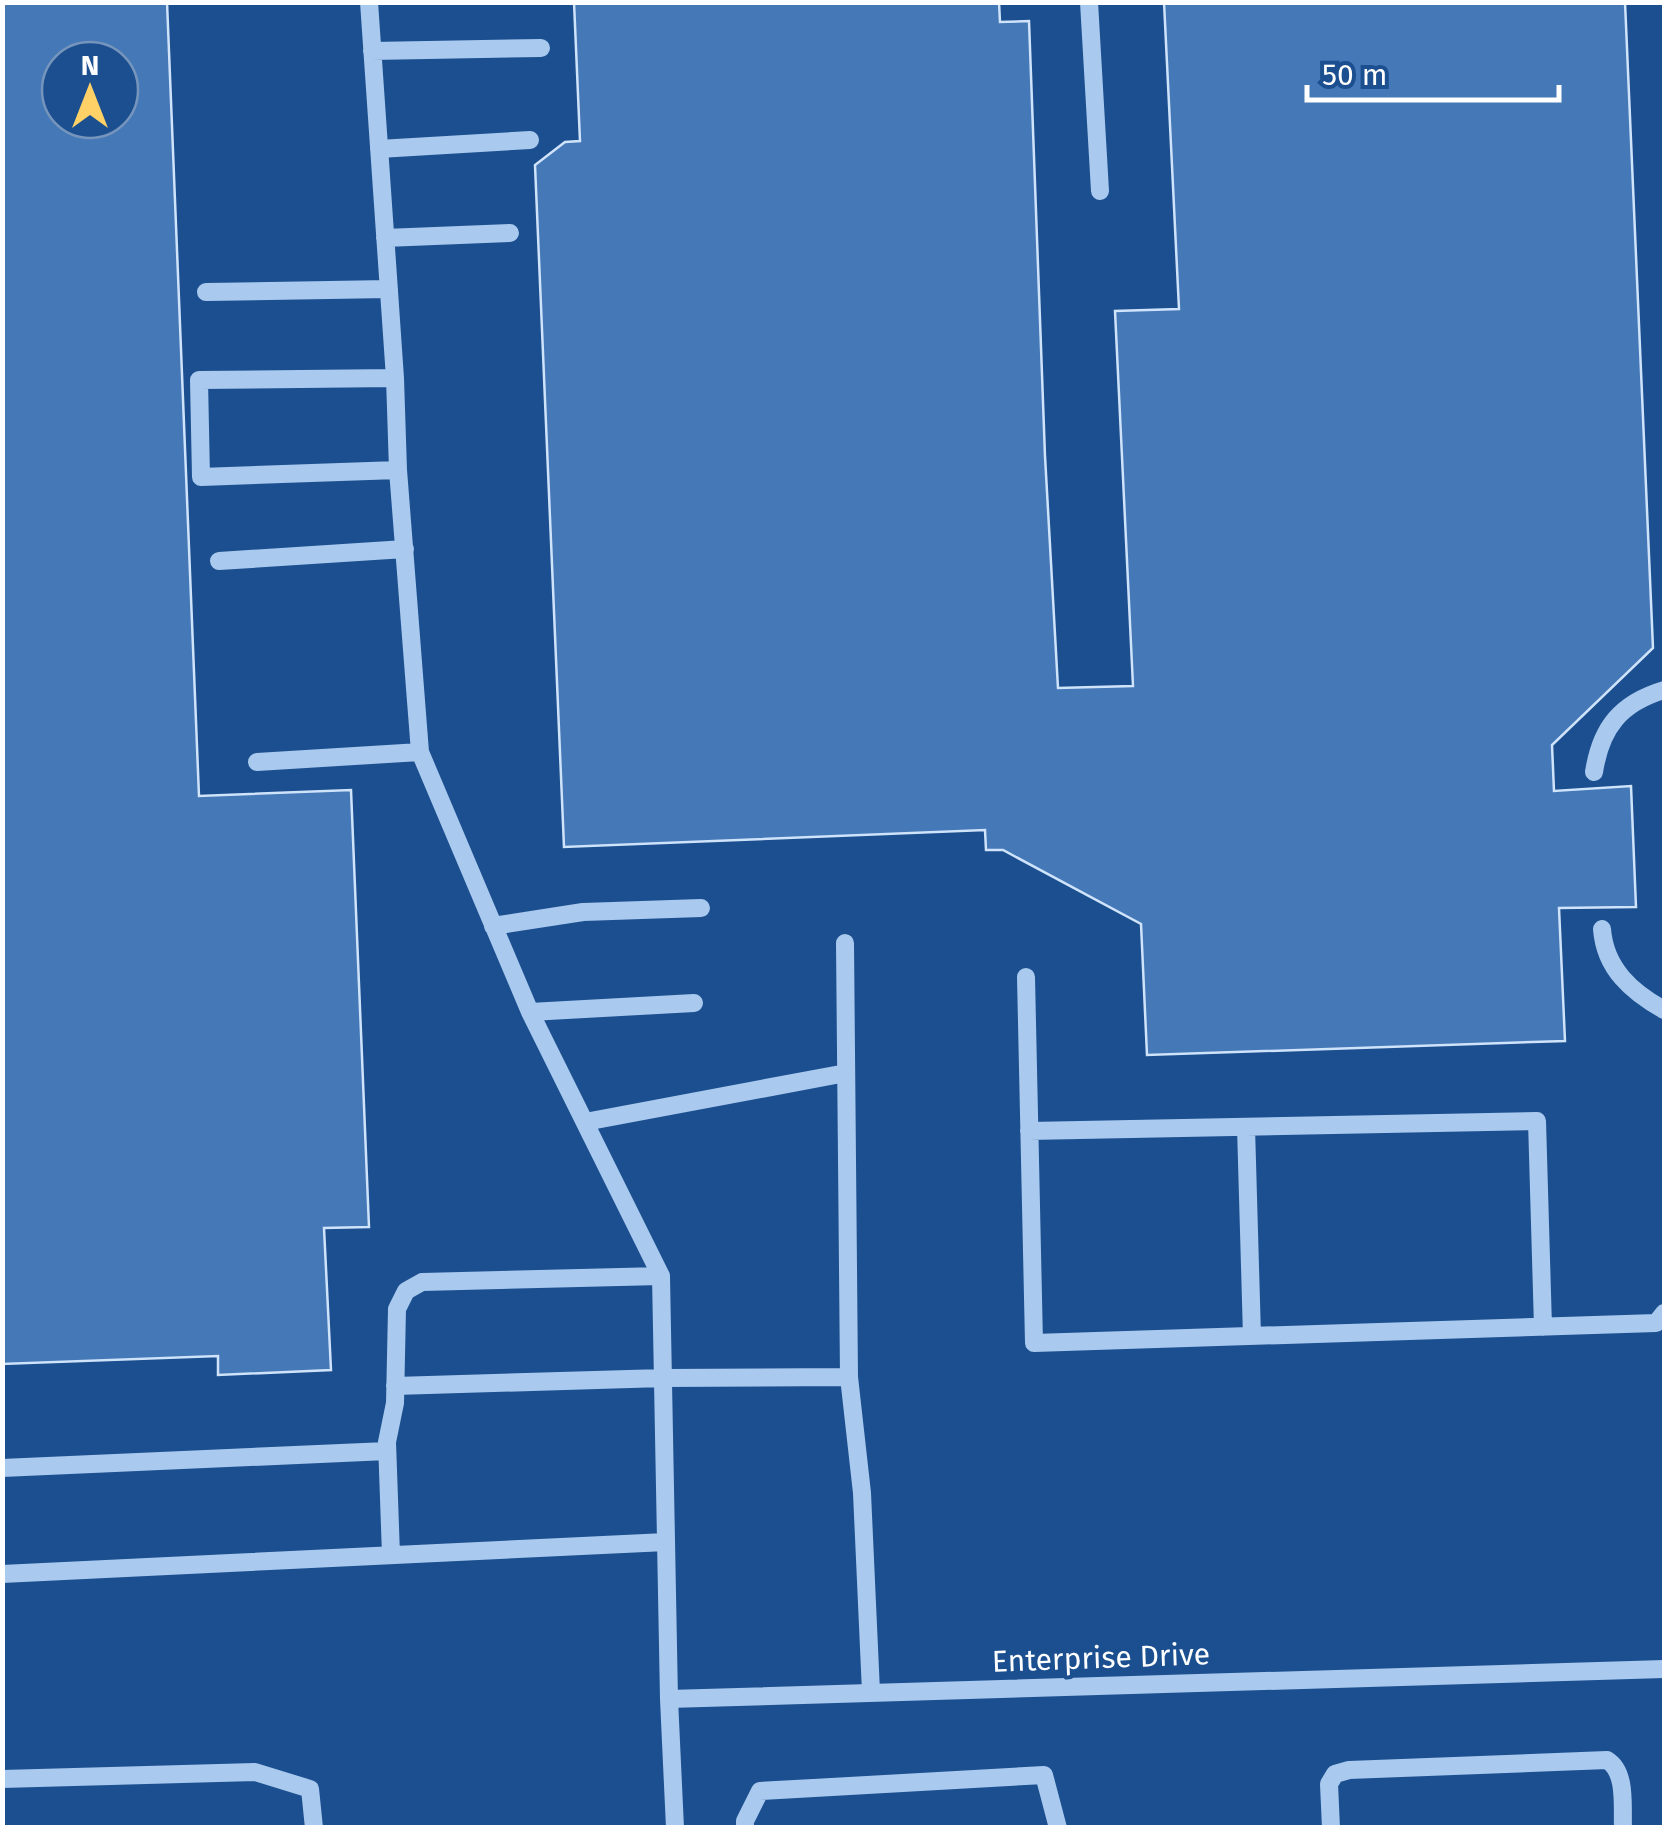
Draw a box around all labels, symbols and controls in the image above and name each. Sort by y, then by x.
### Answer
north arrow [40,40,140,140]
scale bar [1307,40,1560,102]
text: N [81,49,99,82]
text: 50 m [1322,57,1387,93]
street label: Enterprise Drive [991,1636,1211,1680]

